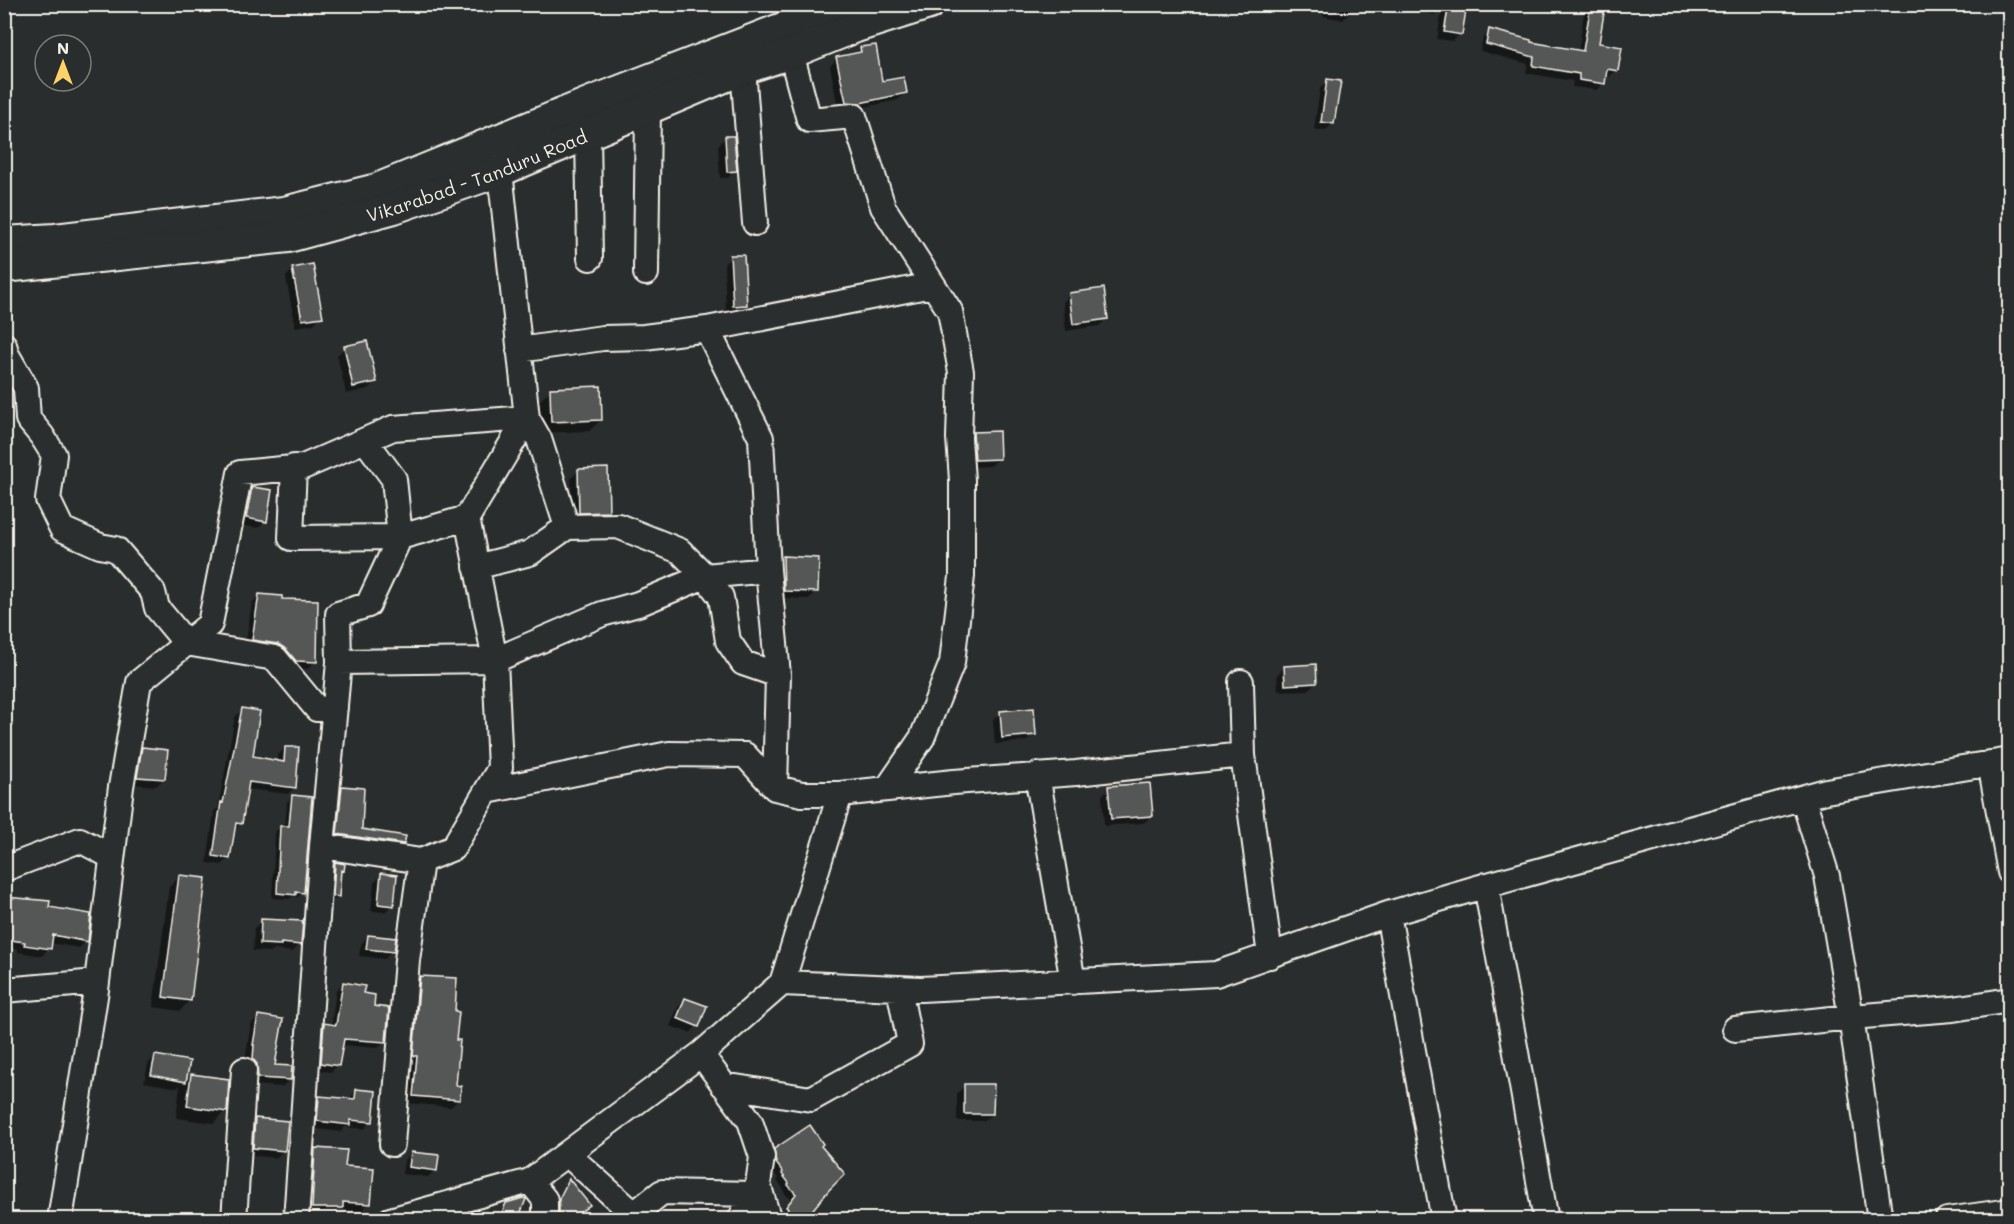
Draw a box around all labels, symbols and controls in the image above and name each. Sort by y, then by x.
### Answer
north arrow [33,33,93,93]
text: N [57,37,69,58]
street label: Vikarabad - Tanduru Road [364,124,590,227]

